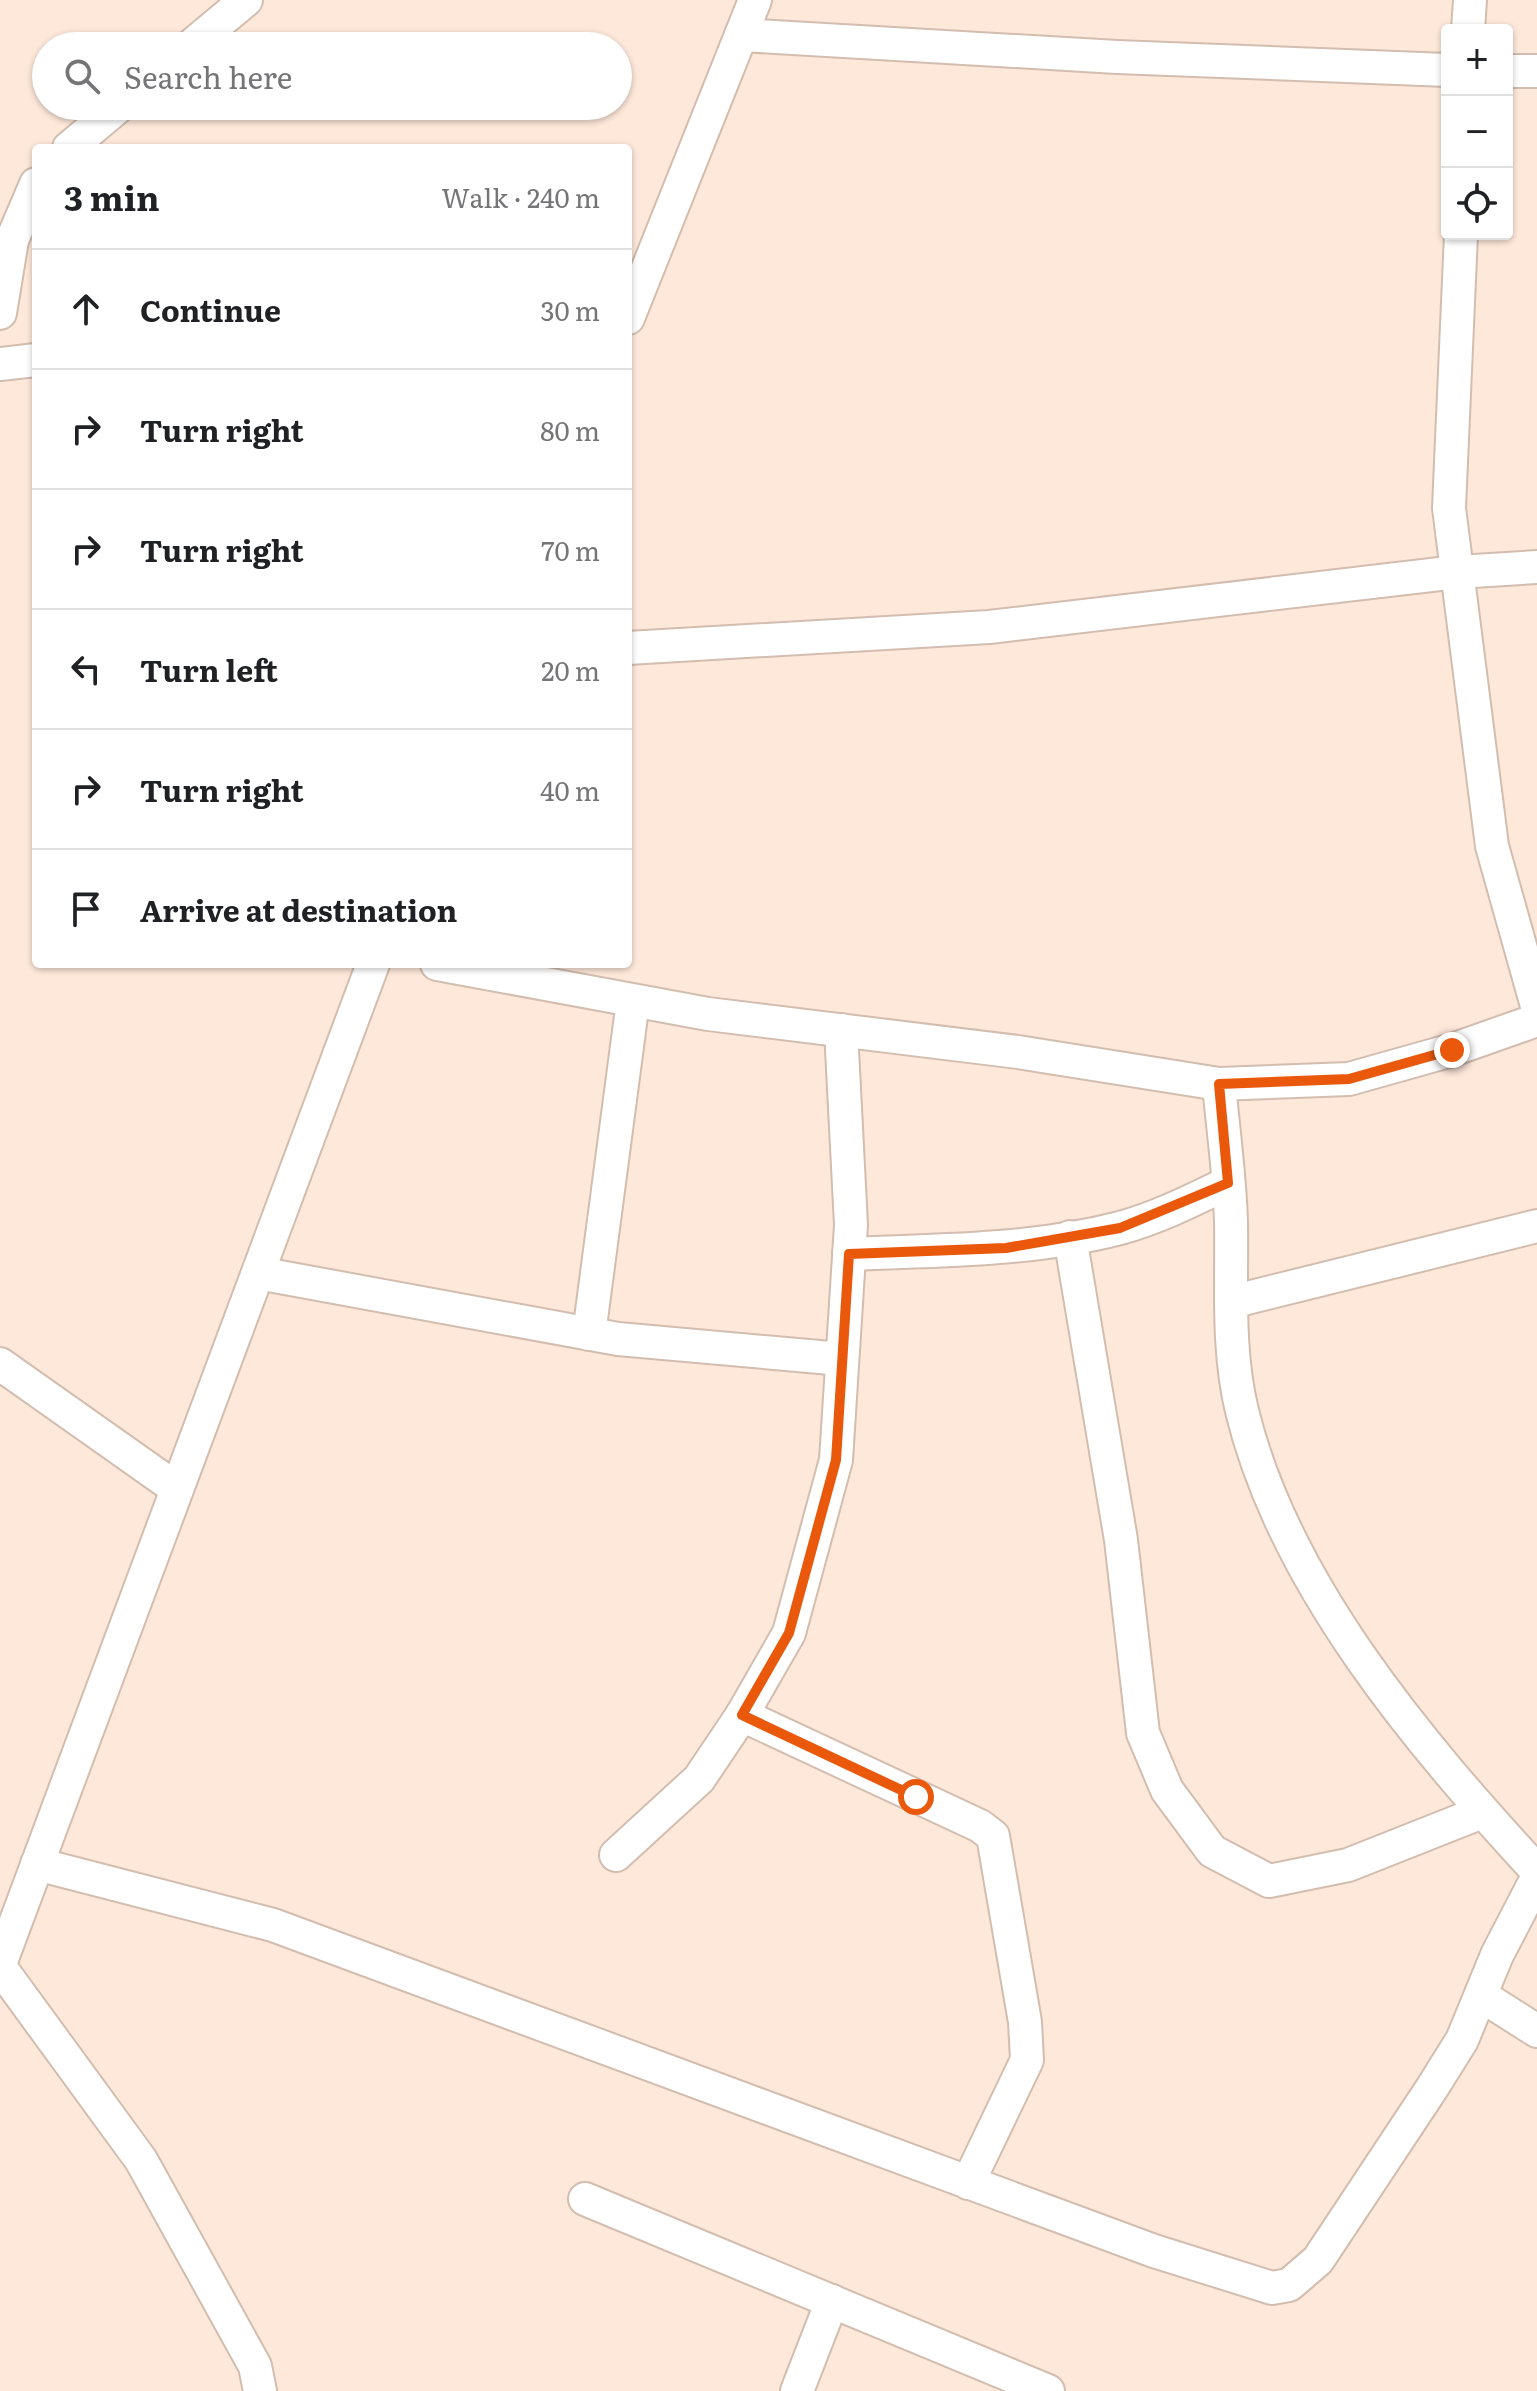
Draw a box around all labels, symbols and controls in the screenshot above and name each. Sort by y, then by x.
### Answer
map controls [1441,24,1513,240]
button: + [1441,24,1513,96]
search box [32,32,632,120]
icon: search [60,54,104,98]
text: Search here [124,54,292,98]
button: − [1441,96,1513,168]
button: locate [1441,168,1513,240]
text: 3 min [64,171,160,221]
text: Walk · 240 m [441,177,600,216]
icon: ahead [64,287,108,331]
text: Continue [140,287,281,331]
text: 30 m [540,290,600,329]
icon: right [64,407,108,451]
text: Turn right [140,407,304,451]
text: 80 m [540,410,600,449]
icon: right [64,527,108,571]
text: Turn right [140,527,304,571]
text: 70 m [541,530,600,569]
icon: left [64,647,108,691]
text: Turn left [140,647,278,691]
text: 20 m [541,650,600,689]
icon: right [64,767,108,811]
text: Turn right [140,767,304,811]
text: 40 m [540,770,600,809]
icon: arrive [64,887,108,931]
text: Arrive at destination [140,887,457,931]
route end [1434,1032,1470,1068]
route start [898,1779,934,1815]

